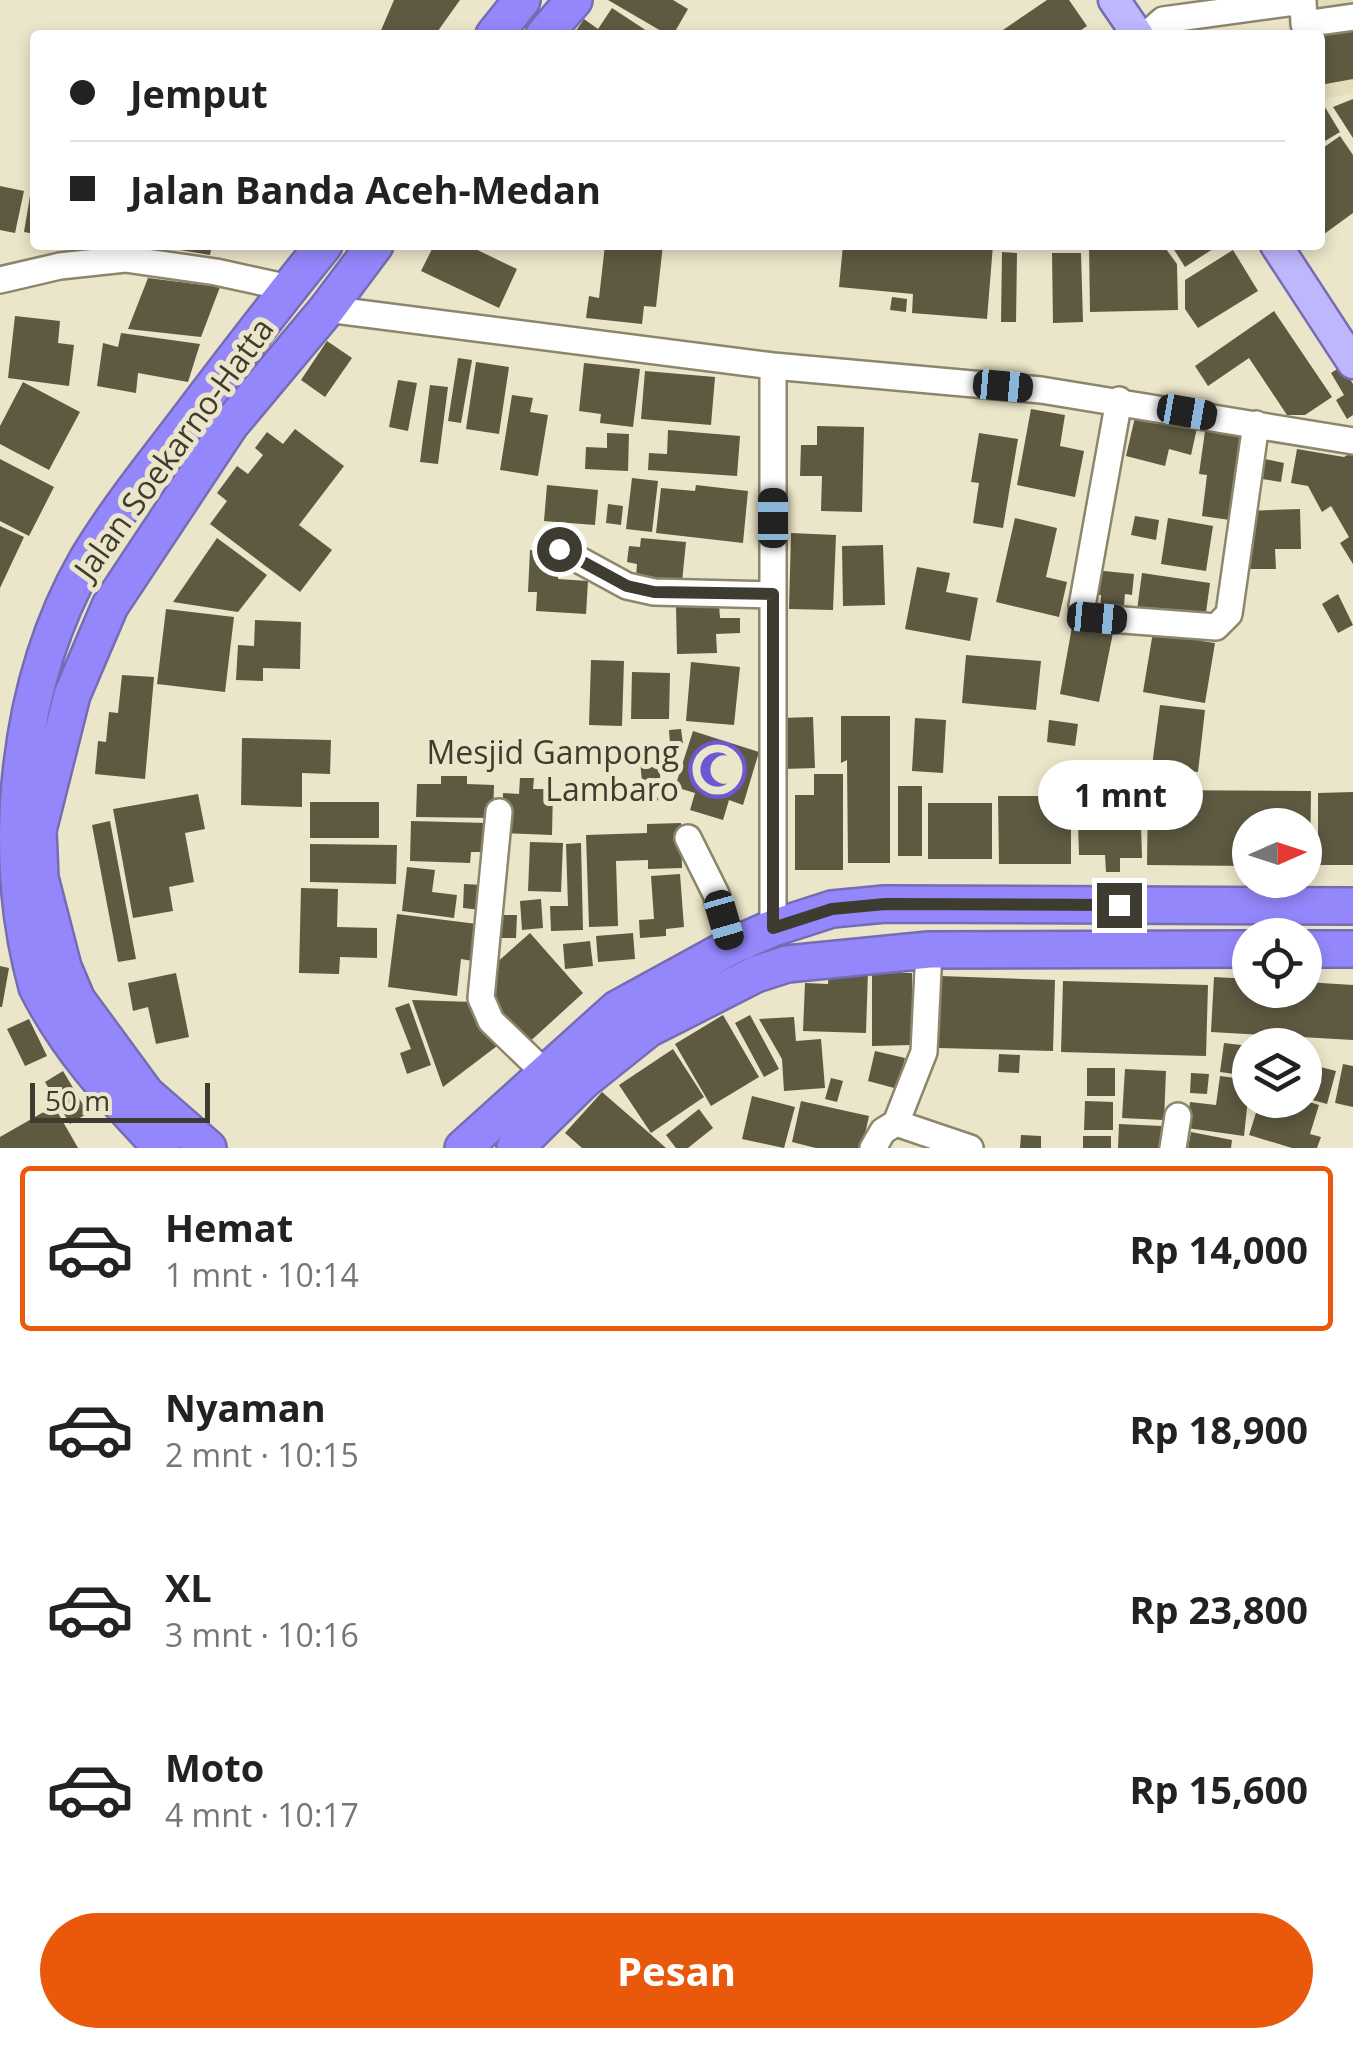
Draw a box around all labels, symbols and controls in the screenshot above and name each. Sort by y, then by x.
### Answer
text: Jemput [130,67,268,119]
text: Jalan Banda Aceh-Medan [130,163,601,215]
street label: Jalan Soekarno-Hatta [62,308,283,590]
car [972,368,1034,404]
car [1155,392,1219,432]
car [758,488,788,548]
route start [537,527,582,572]
car [1066,600,1128,636]
place label: Mesjid Gampong Lambaro [426,730,679,810]
mosque icon: Mesjid Gampong Lambaro [688,739,748,799]
callout: 1 mnt [1036,760,1202,830]
text: 1 mnt [1074,773,1167,816]
north arrow [1232,808,1322,898]
map controls [1232,808,1322,1118]
route end [1097,883,1142,928]
car [701,887,747,953]
button: locate [1232,918,1322,1008]
button: layers [1232,1028,1322,1118]
scale bar [30,1078,210,1122]
text: 50 m [45,1081,110,1119]
text: Hemat [165,1201,293,1253]
icon: car [45,1204,135,1294]
text: Rp 14,000 [1130,1223,1308,1275]
text: 1 mnt · 10:14 [165,1253,359,1296]
text: Nyaman [165,1381,326,1433]
icon: car [45,1384,135,1474]
text: Rp 18,900 [1130,1403,1308,1455]
text: 2 mnt · 10:15 [165,1433,359,1476]
text: XL [165,1561,212,1613]
icon: car [45,1564,135,1654]
text: Rp 23,800 [1130,1583,1308,1635]
text: 3 mnt · 10:16 [165,1613,359,1656]
text: Moto [165,1741,264,1793]
icon: car [45,1744,135,1834]
text: Rp 15,600 [1130,1763,1308,1815]
text: 4 mnt · 10:17 [165,1793,359,1836]
button: Pesan [40,1913,1313,2028]

